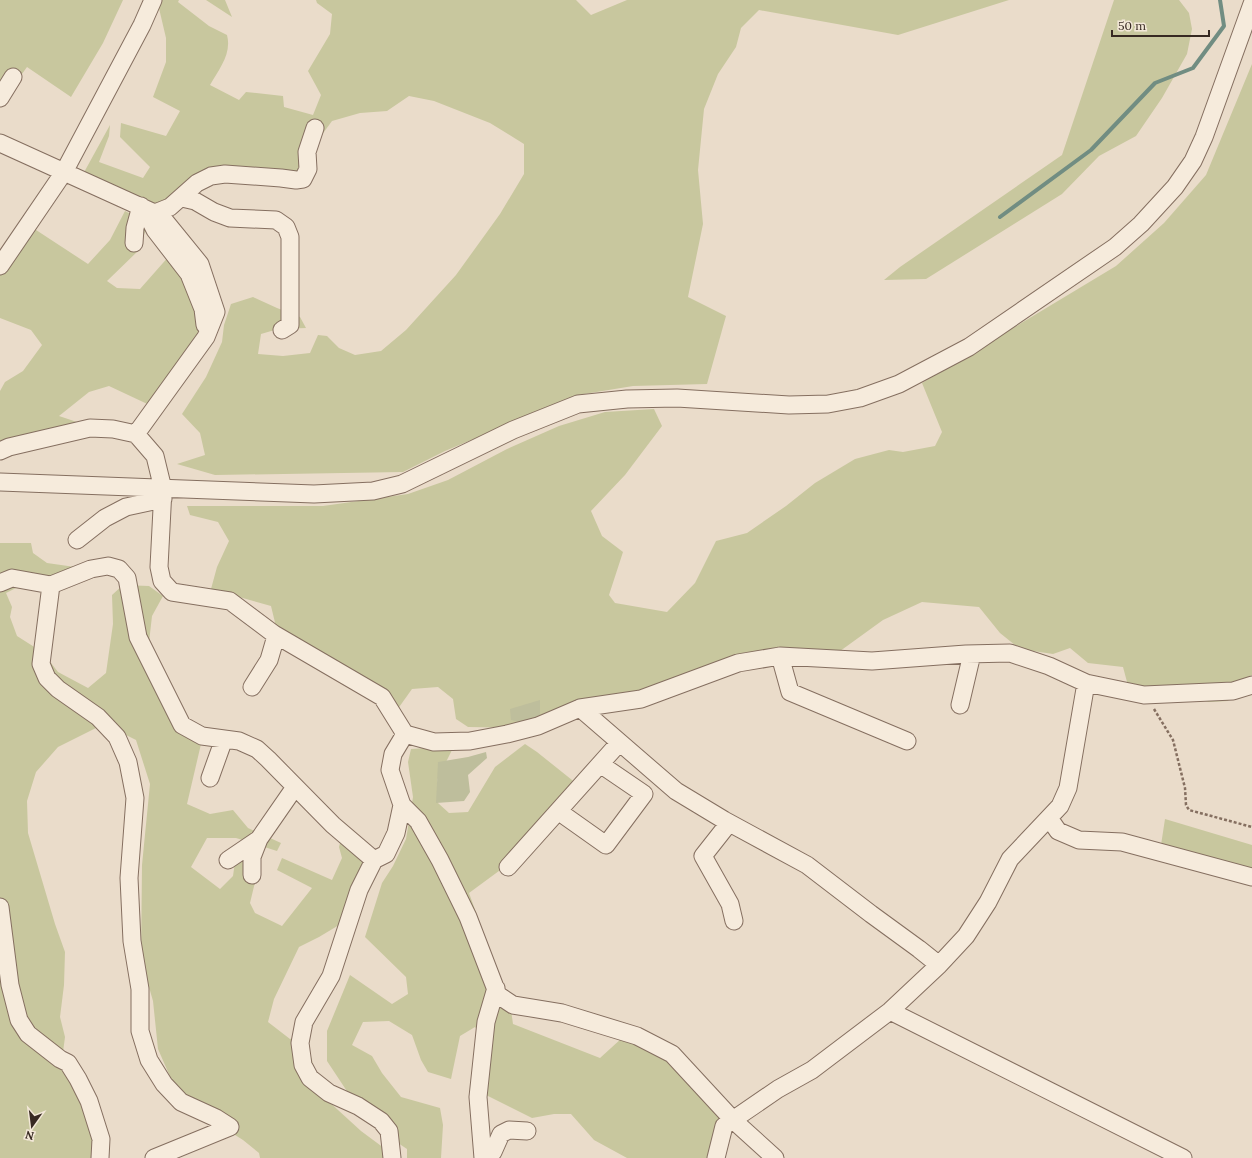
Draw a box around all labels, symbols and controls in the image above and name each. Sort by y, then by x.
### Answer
scale bar [1112,12,1209,38]
text: 50 m [1118,18,1146,33]
north arrow [12,1106,52,1146]
text: N [23,1128,35,1144]

